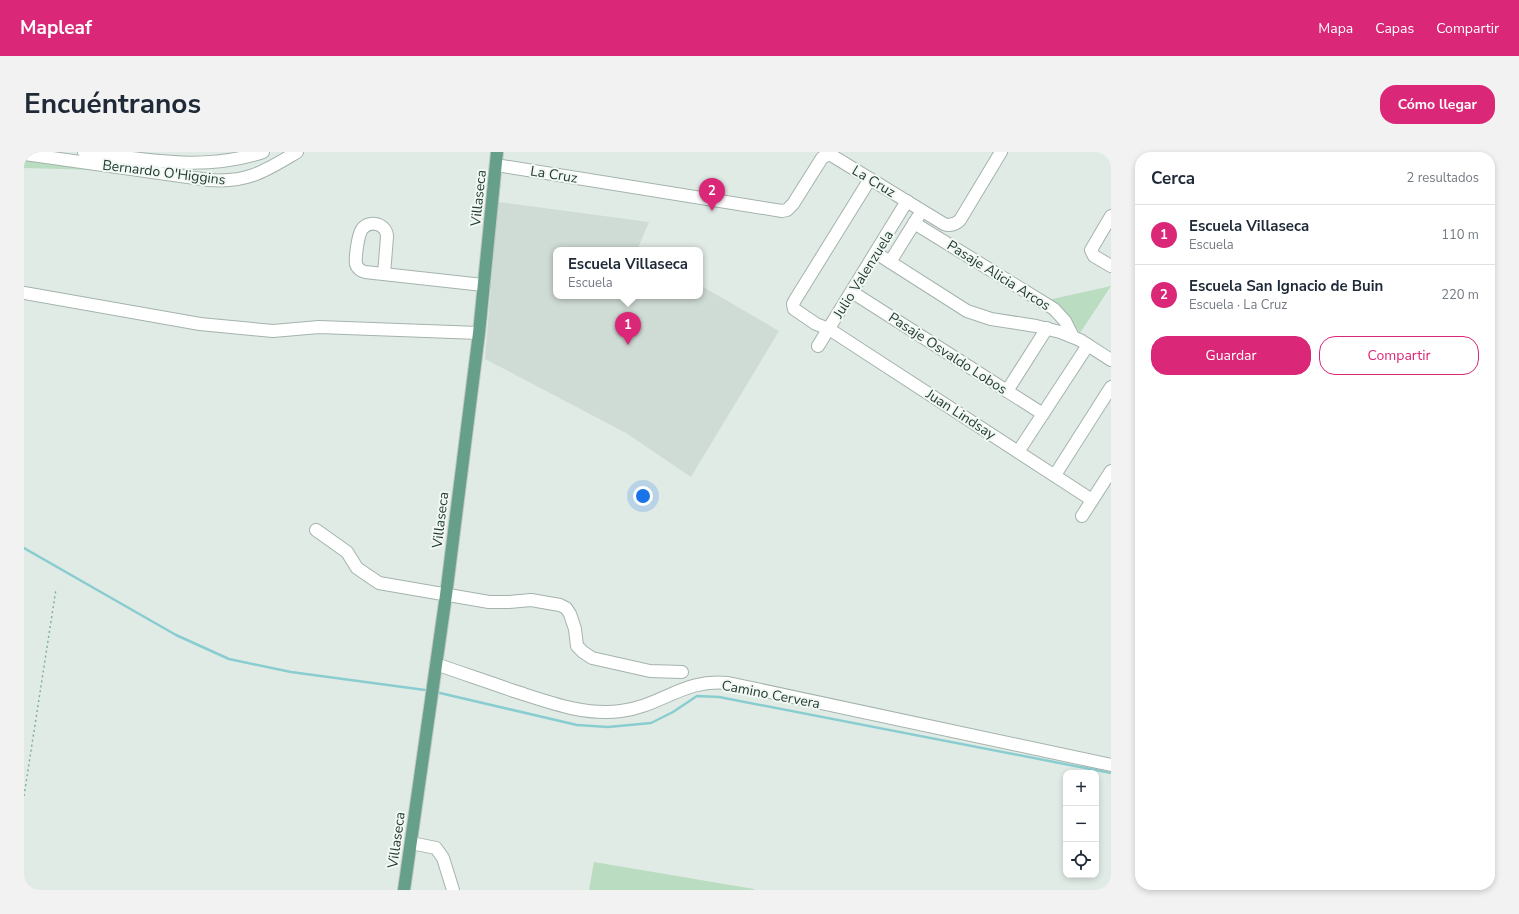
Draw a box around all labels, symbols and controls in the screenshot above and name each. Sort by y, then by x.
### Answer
text: Mapleaf [20,15,92,41]
text: Mapa [1318,19,1353,38]
text: Capas [1375,19,1414,38]
text: Compartir [1436,19,1499,38]
text: Encuéntranos [24,85,201,123]
button: Cómo llegar [1380,85,1495,124]
street label: Bernardo O'Higgins [101,156,227,190]
street label: La Cruz [529,161,579,188]
street label: La Cruz [849,161,899,202]
text: Cerca [1151,167,1195,190]
street label: Villaseca [466,169,491,228]
text: 2 resultados [1407,169,1479,187]
pin: 2 [699,178,725,211]
text: Escuela Villaseca [1189,216,1309,236]
text: 1 [1160,226,1168,244]
text: 110 m [1441,226,1479,244]
street label: Julio Valenzuela [828,227,898,323]
street label: Pasaje Alicia Arcos [943,236,1054,315]
text: Escuela [1189,236,1234,254]
popup [553,247,703,299]
text: Escuela Villaseca [568,254,688,274]
text: Escuela [568,274,613,292]
text: Escuela San Ignacio de Buin [1189,276,1383,296]
text: 2 [1160,286,1168,304]
text: 220 m [1441,286,1479,304]
text: Escuela · La Cruz [1189,296,1287,314]
street label: Pasaje Osvaldo Lobos [885,308,1011,399]
pin: 1 [615,312,641,345]
button: Guardar [1151,336,1311,375]
button: Compartir [1319,336,1479,375]
street label: Juan Lindsay [921,384,1000,445]
your location [633,486,653,506]
street label: Villaseca [427,491,453,550]
street label: Camino Cervera [720,676,822,713]
map controls [1063,770,1099,878]
button: + [1063,770,1099,806]
button: − [1063,806,1099,842]
street label: Villaseca [383,811,410,870]
button: locate [1063,842,1099,878]

